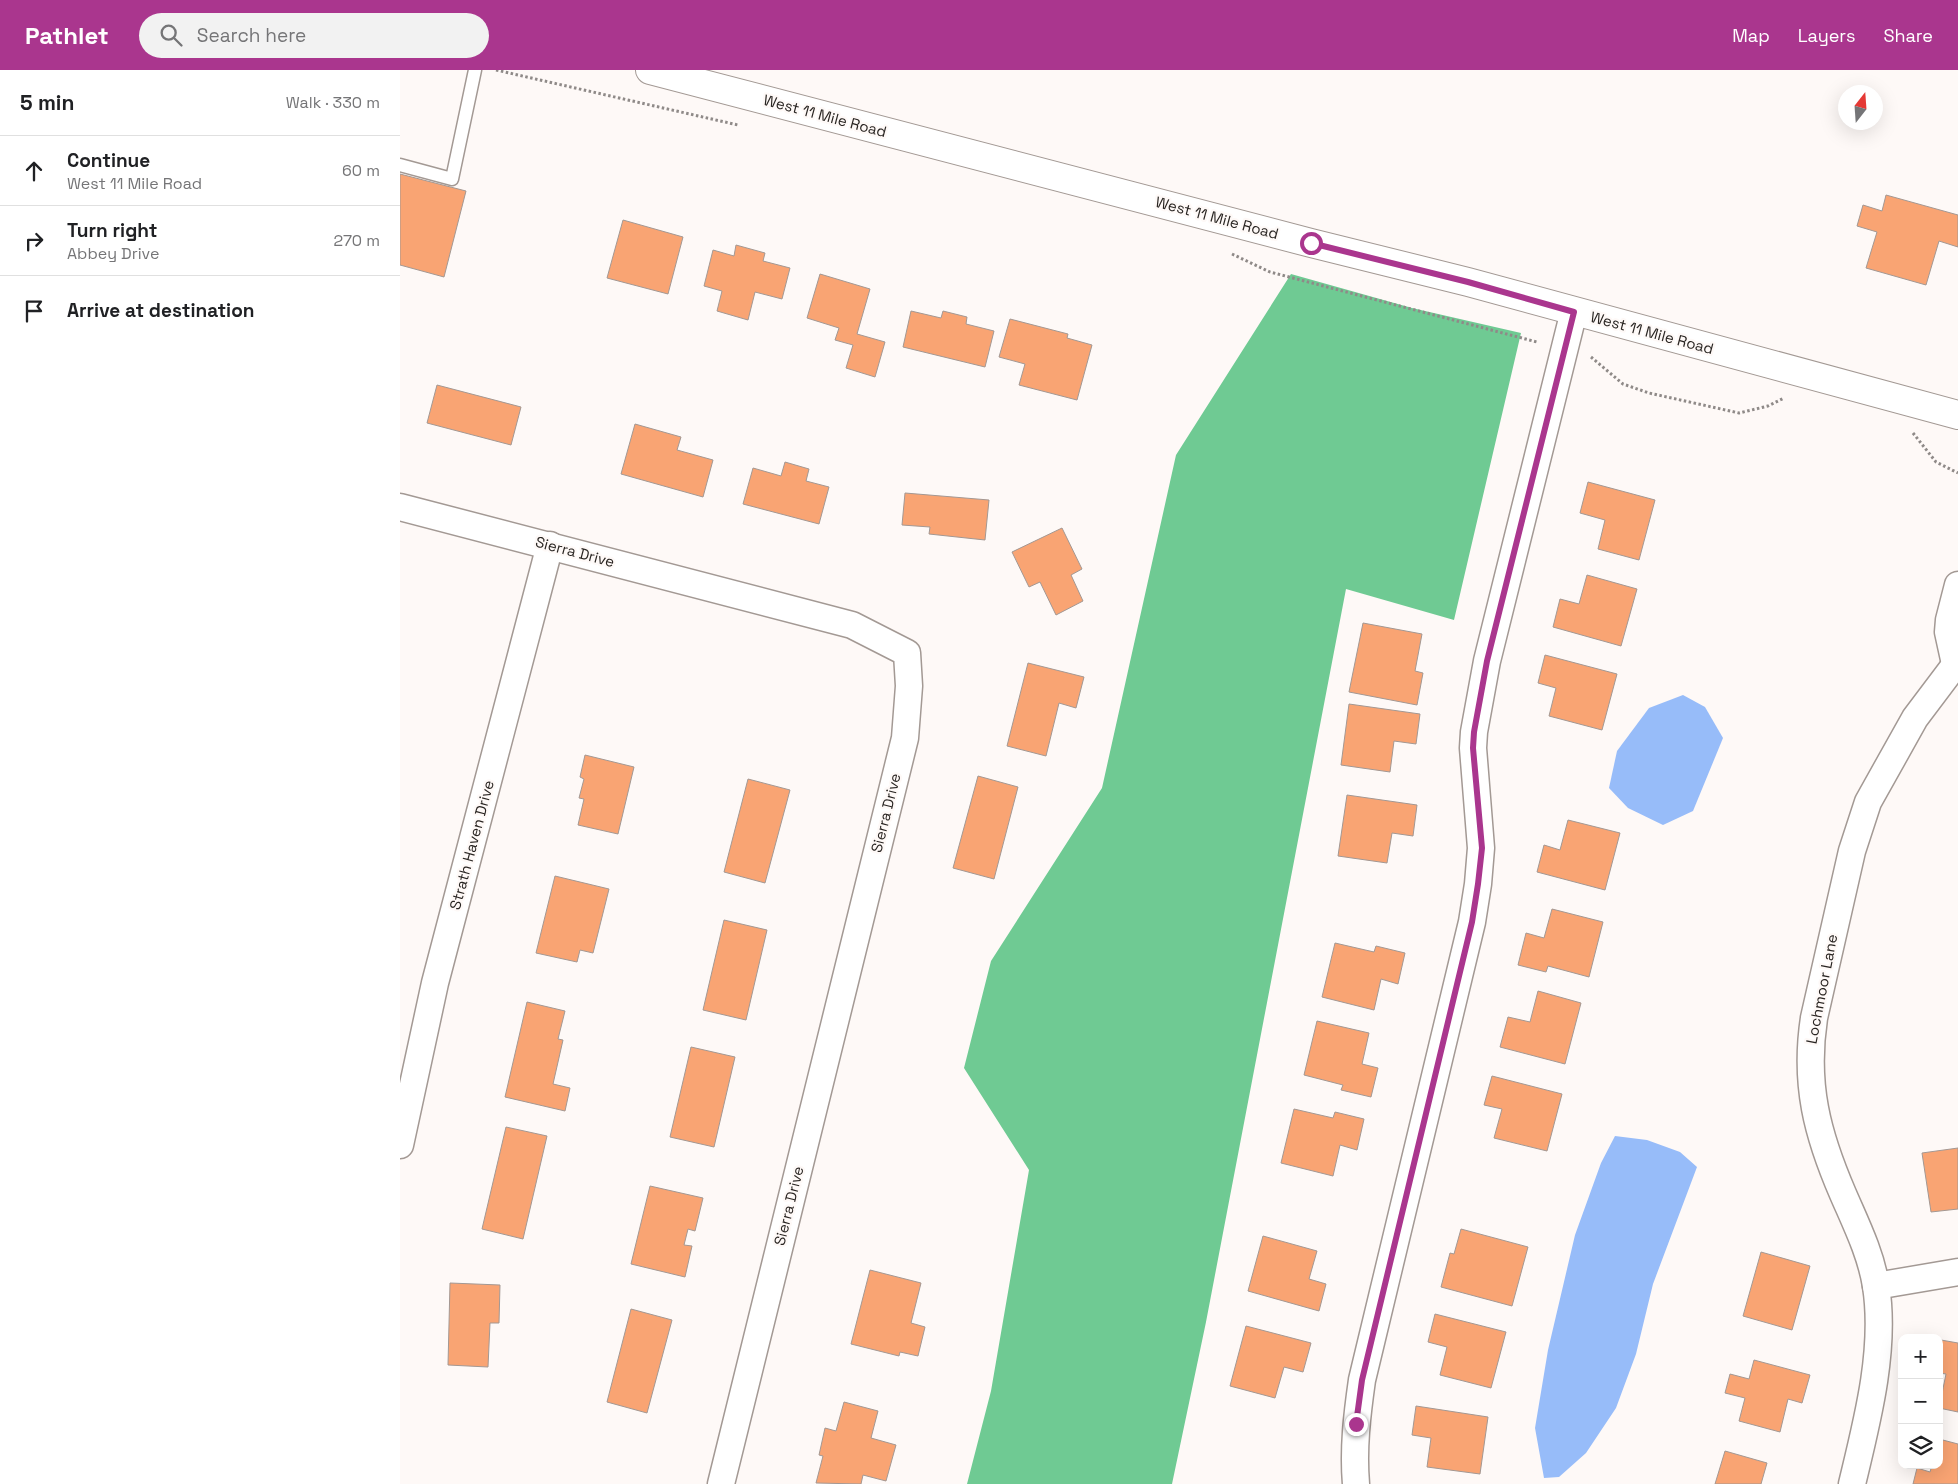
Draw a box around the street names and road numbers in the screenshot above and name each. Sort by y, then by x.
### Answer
street label: West 11 Mile Road [762,90,889,141]
street label: West 11 Mile Road [1154,192,1281,243]
street label: West 11 Mile Road [1589,307,1716,358]
street label: Sierra Drive [533,532,617,571]
street label: Sierra Drive [866,771,905,855]
street label: Strath Haven Drive [445,778,498,912]
street label: Lochmoor Lane [1802,932,1841,1045]
street label: Sierra Drive [769,1164,808,1248]

